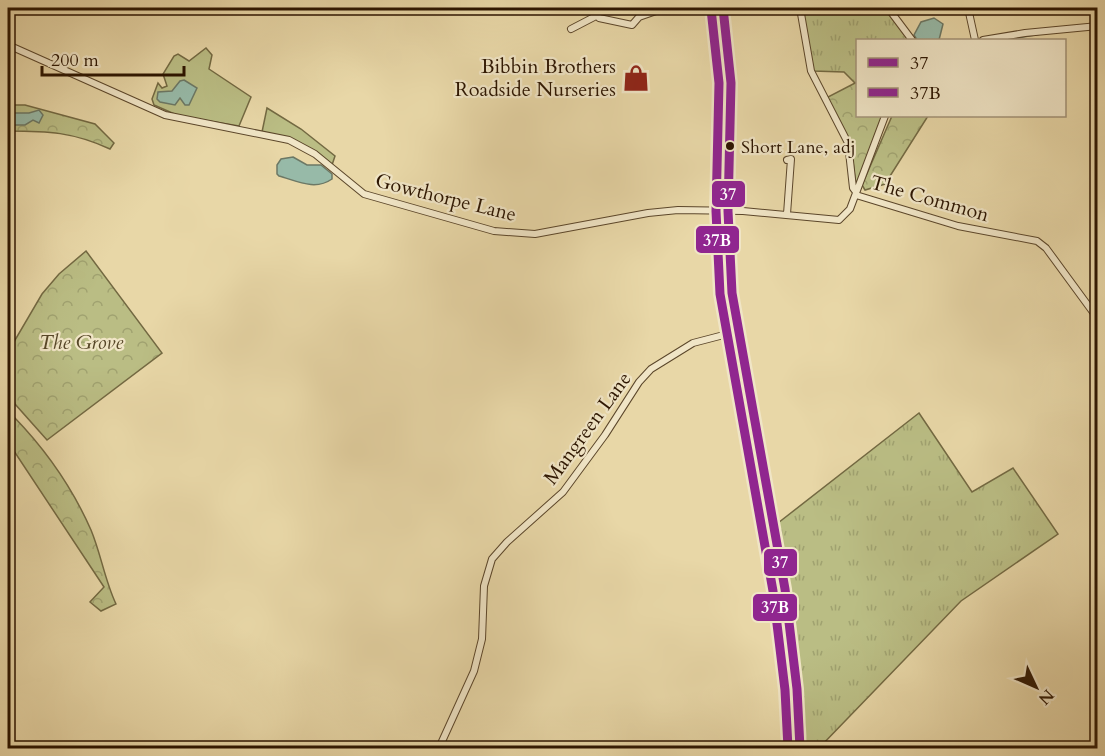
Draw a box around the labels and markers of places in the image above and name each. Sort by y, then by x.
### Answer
place label: Bibbin Brothers Roadside Nurseries [455,53,616,103]
shop icon: Bibbin Brothers Roadside Nurseries [621,63,651,93]
place label: Short Lane, adj [741,135,856,160]
marker: Short Lane, adj [724,140,736,152]

